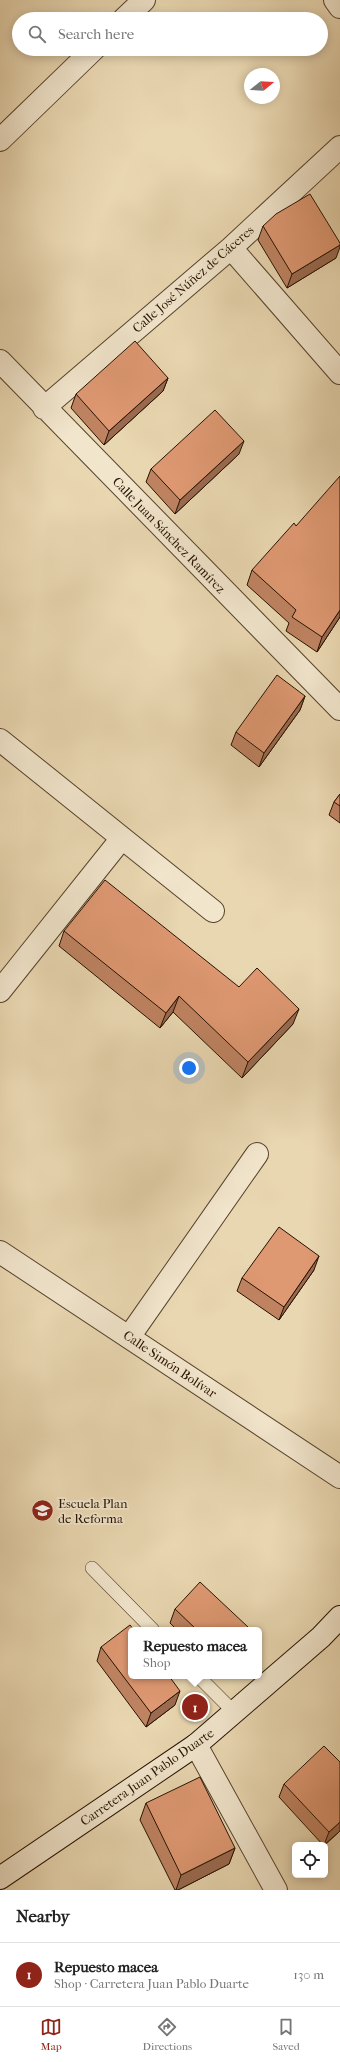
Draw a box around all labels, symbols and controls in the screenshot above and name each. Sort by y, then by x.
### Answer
search box [12,12,328,56]
icon: search [26,23,48,45]
text: Search here [58,25,134,43]
north arrow [244,68,280,104]
street label: Calle José Núñez de Cáceres [129,222,257,336]
street label: Calle Juan Sánchez Ramírez [110,474,229,596]
your location [179,1058,199,1078]
street label: Calle Simón Bolívar [121,1327,220,1401]
place label: Escuela Plan de Reforma [58,1496,128,1526]
school or university icon: Escuela Plan de Reforma [30,1497,56,1523]
popup [128,1627,262,1679]
text: Repuesto macea [143,1637,247,1655]
text: Shop [143,1655,171,1670]
pin: 1 [182,1692,208,1722]
street label: Carretera Juan Pablo Duarte [77,1725,217,1829]
map controls [292,1842,328,1878]
button: locate [292,1842,328,1878]
text: Nearby [16,1906,70,1926]
text: Repuesto macea [54,1958,158,1976]
text: 1 [27,1967,31,1982]
text: 130 m [293,1967,324,1982]
text: Shop · Carretera Juan Pablo Duarte [54,1976,249,1991]
tab: Map [40,2016,62,2053]
tab: Directions [143,2016,192,2053]
tab: Saved [272,2016,300,2053]

